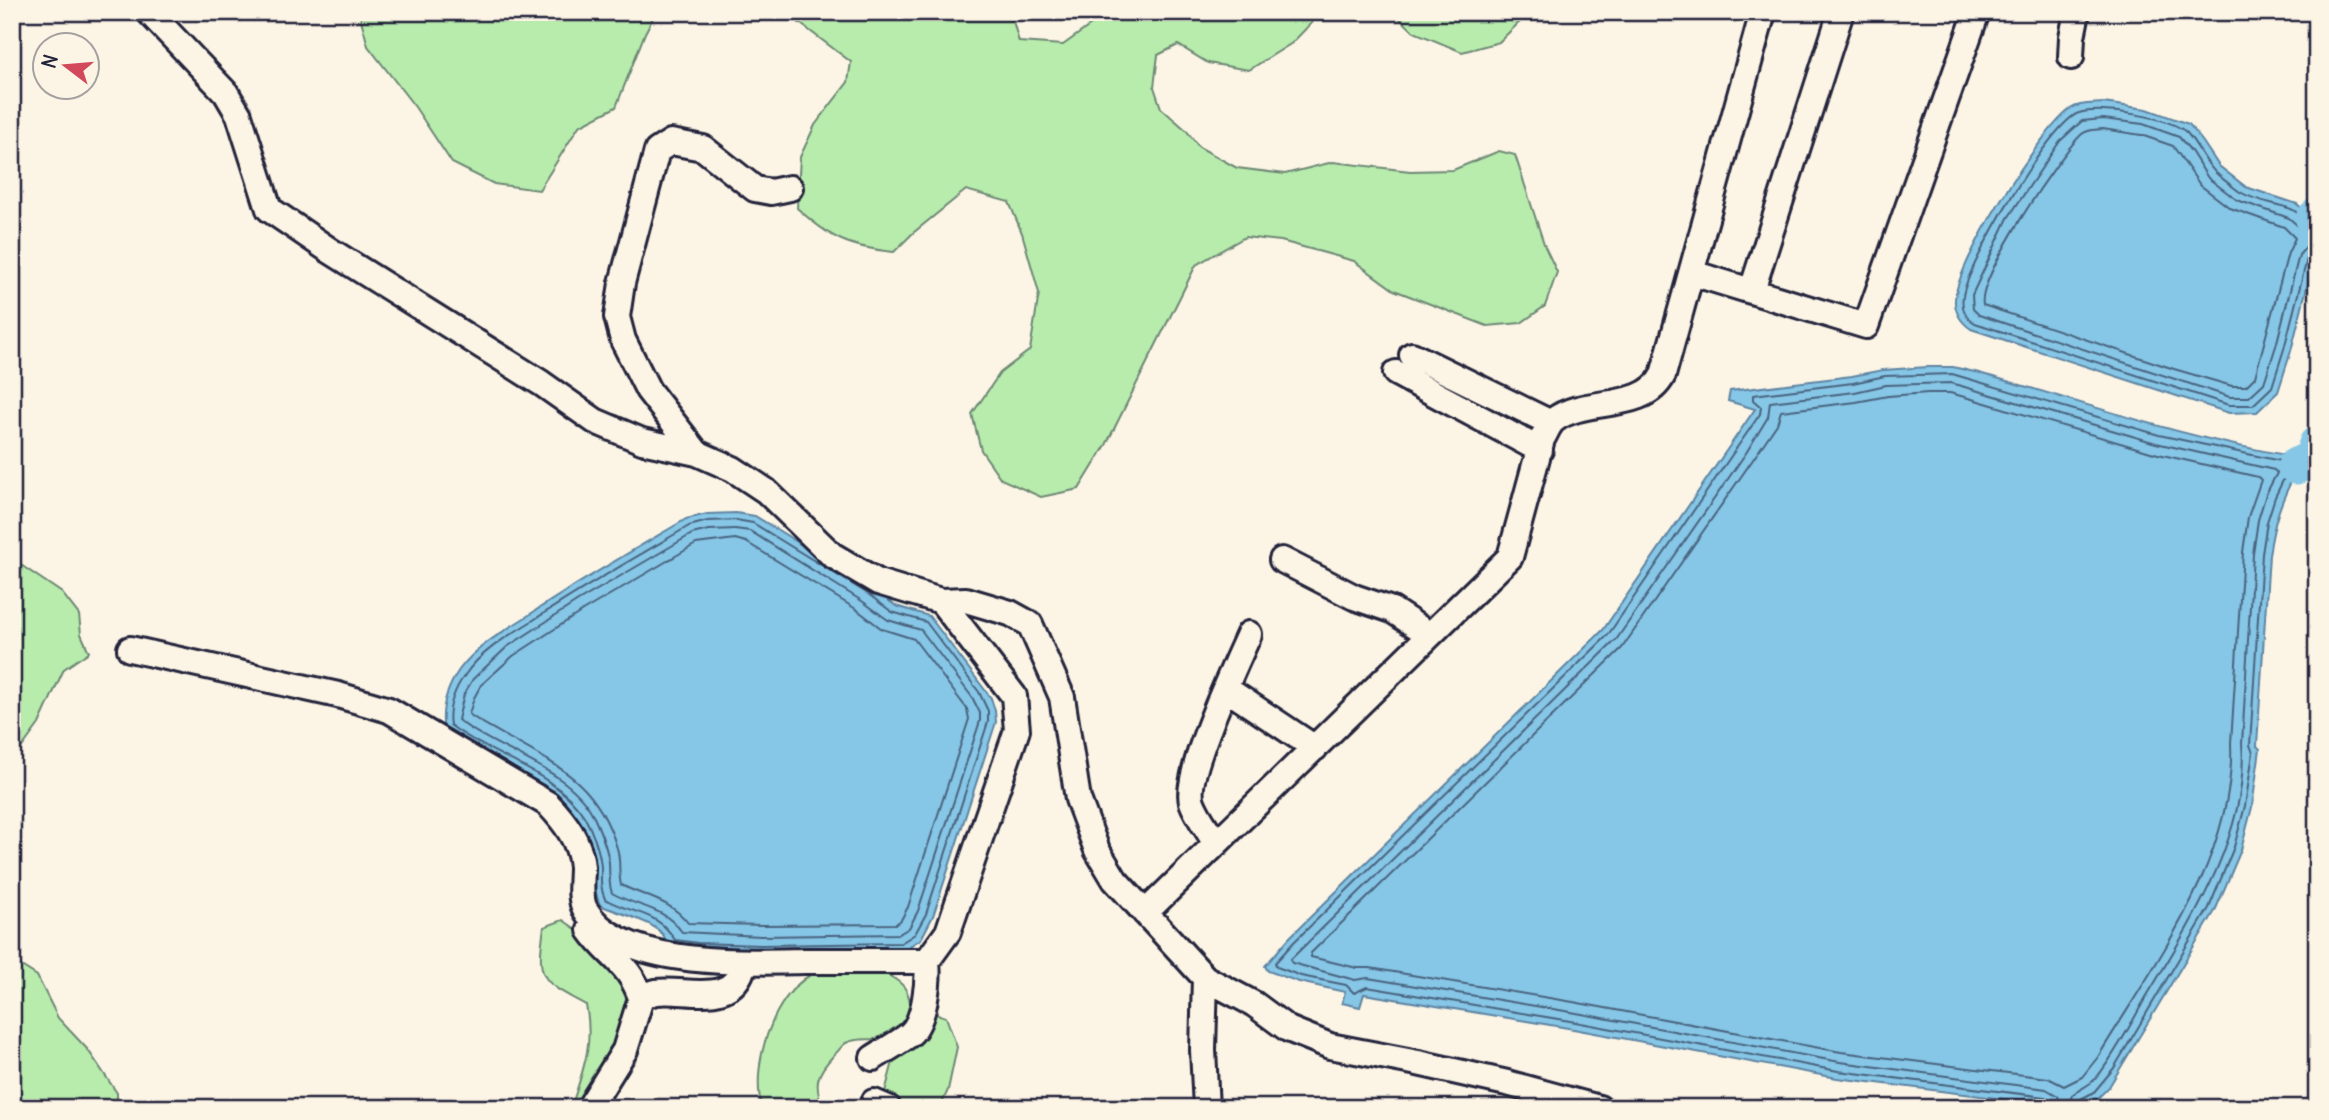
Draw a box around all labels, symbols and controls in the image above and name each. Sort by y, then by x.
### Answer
north arrow [32,32,102,102]
text: N [36,52,63,71]

